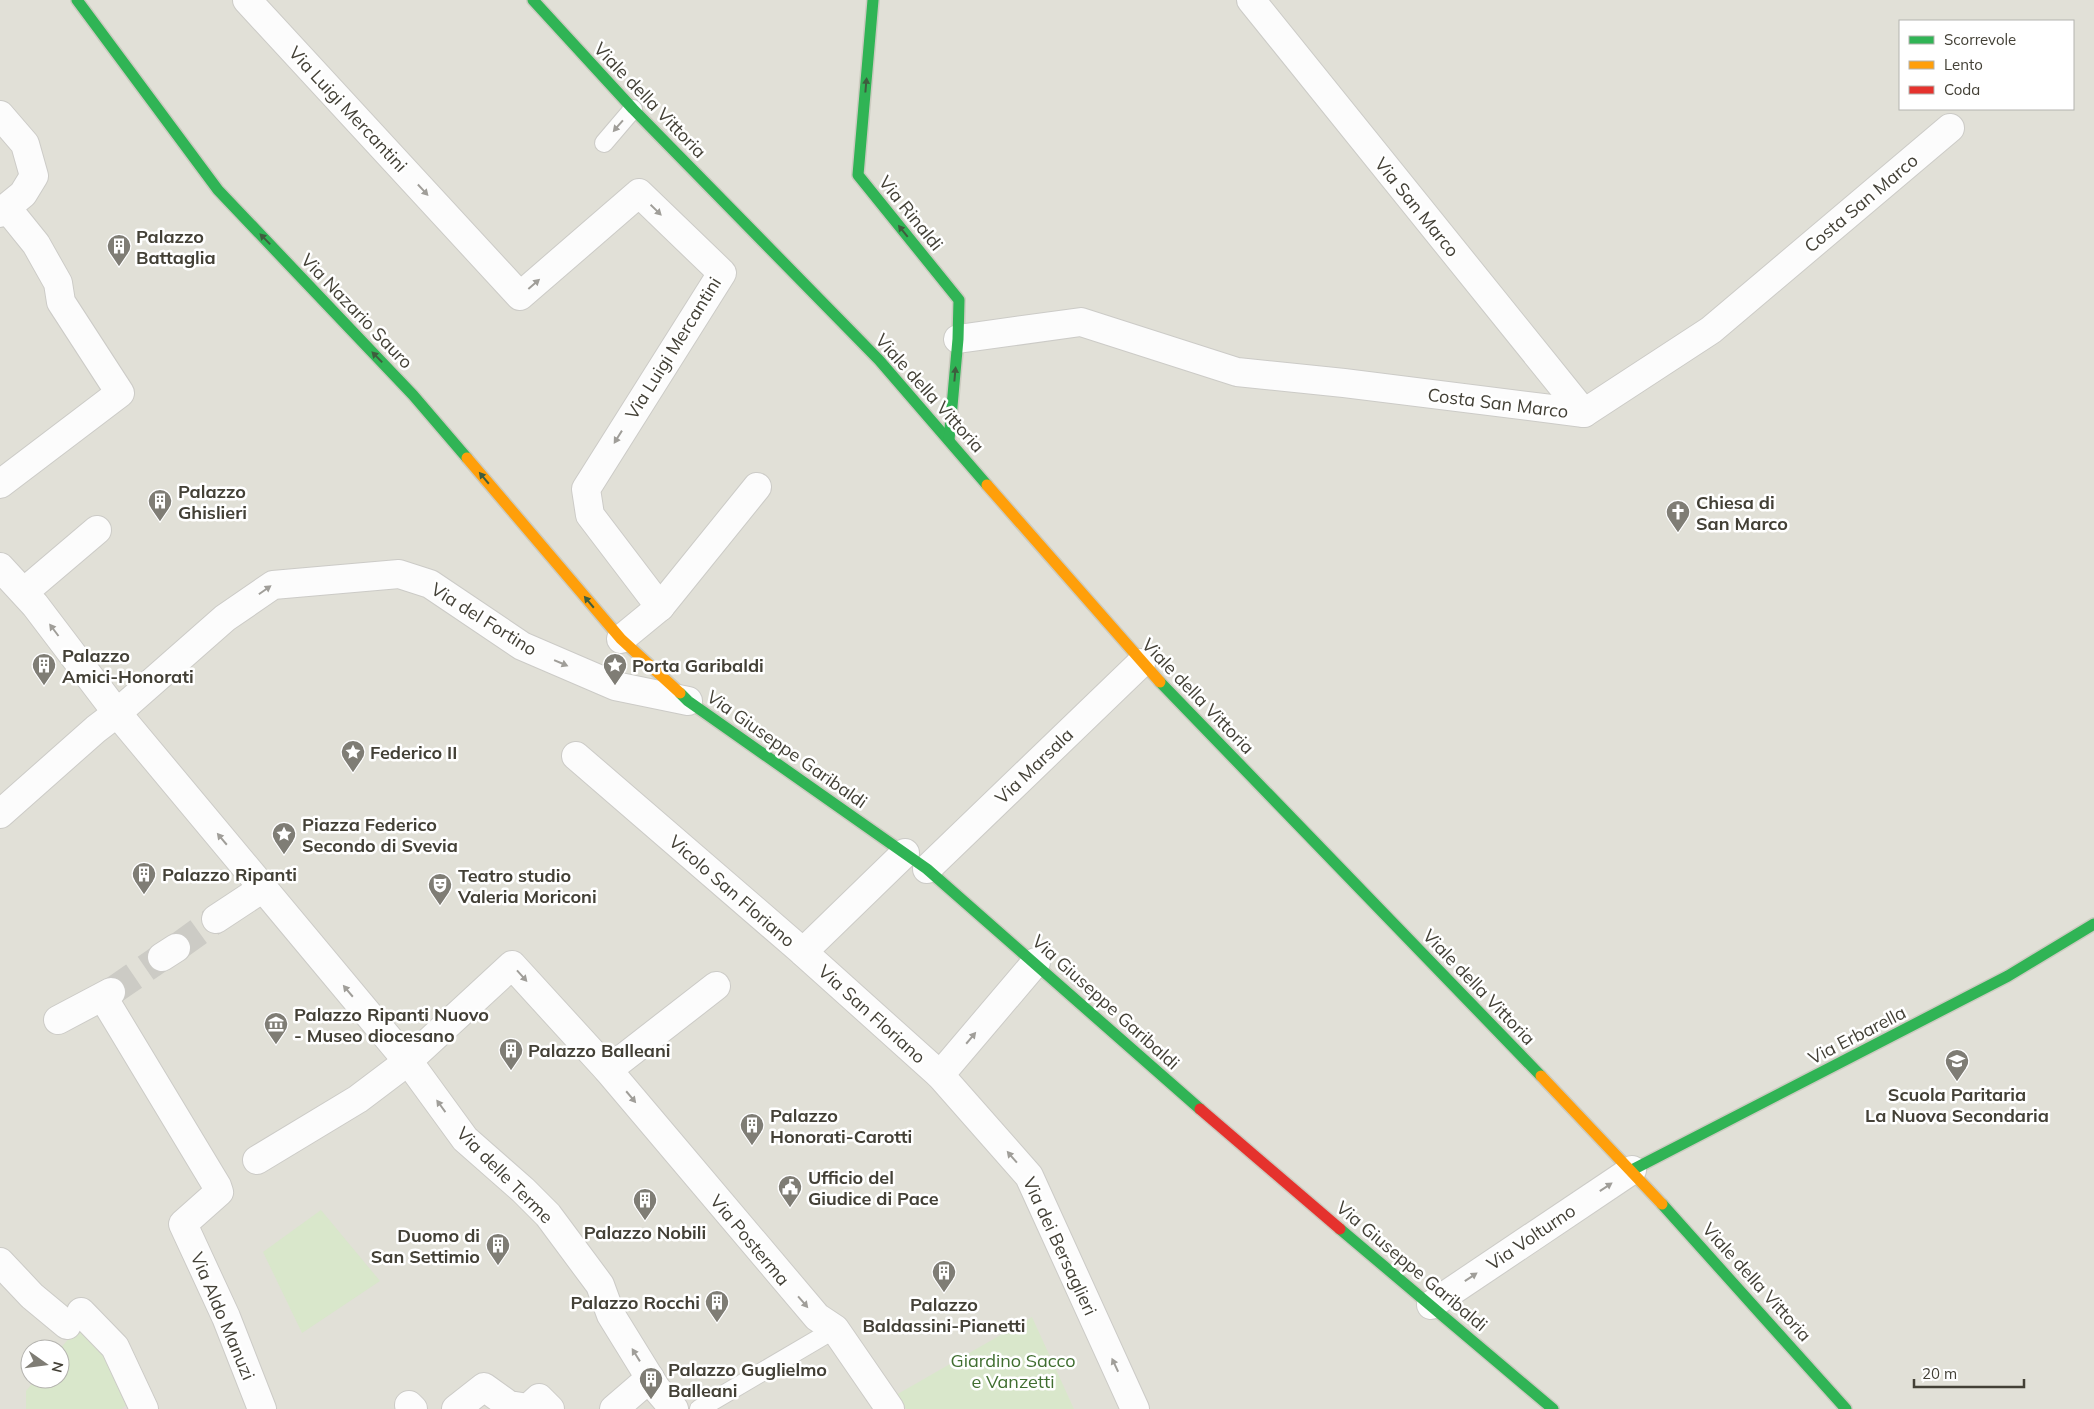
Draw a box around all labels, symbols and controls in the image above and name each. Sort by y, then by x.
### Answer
legend [1899,20,2074,110]
text: Scorrevole [1944,30,2016,49]
street label: Viale della Vittoria [589,37,711,163]
street label: Via Luigi Mercantini [284,41,412,177]
text: Lento [1944,55,1983,74]
one-way arrow [862,77,870,93]
text: Coda [1944,80,1980,99]
one-way arrow [612,120,624,132]
street label: Costa San Marco [1799,149,1923,257]
street label: Via San Marco [1370,153,1464,261]
street label: Via Rinaldi [874,171,948,255]
one-way arrow [417,184,429,196]
one-way arrow [650,204,662,216]
place label: Palazzo Battaglia [136,225,216,269]
one-way arrow [897,225,908,238]
building icon: Palazzo Battaglia [106,233,132,267]
one-way arrow [259,233,271,245]
street label: Via Nazario Sauro [296,249,418,373]
street label: Via Luigi Mercantini [620,272,726,424]
one-way arrow [528,278,540,290]
street label: Viale della Vittoria [871,329,989,457]
one-way arrow [371,351,383,363]
one-way arrow [951,366,959,382]
street label: Costa San Marco [1426,383,1570,423]
one-way arrow [614,430,623,443]
one-way arrow [479,472,490,485]
place label: Palazzo Ghislieri [178,480,247,524]
building icon: Palazzo Ghislieri [147,488,173,522]
place label: Chiesa di San Marco [1696,491,1788,535]
church icon: Chiesa di San Marco [1665,499,1691,533]
street label: Via del Fortino [427,577,541,661]
one-way arrow [258,586,272,595]
one-way arrow [584,596,595,609]
one-way arrow [49,623,59,637]
street label: Viale della Vittoria [1137,633,1259,759]
place label: Palazzo Amici-Honorati [62,644,194,688]
building icon: Palazzo Amici-Honorati [31,652,57,686]
place icon: Porta Garibaldi [602,652,628,686]
place label: Porta Garibaldi [632,654,764,677]
one-way arrow [554,659,568,667]
street label: Via Giuseppe Garibaldi [702,685,872,813]
street label: Via Marsala [990,723,1078,809]
place icon: Federico II [340,739,366,773]
place label: Federico II [370,741,457,764]
place label: Piazza Federico Secondo di Svevia [302,813,458,857]
place icon: Piazza Federico Secondo di Svevia [271,821,297,855]
street label: Vicolo San Floriano [664,830,800,952]
one-way arrow [217,833,228,846]
building icon: Palazzo Ripanti [131,861,157,895]
place label: Palazzo Ripanti [162,863,297,886]
place label: Teatro studio Valeria Moriconi [457,864,597,908]
theatre icon: Teatro studio Valeria Moriconi [427,872,453,906]
street label: Viale della Vittoria [1418,924,1540,1050]
street label: Via Giuseppe Garibaldi [1027,930,1185,1074]
street label: Via San Floriano [813,960,931,1068]
one-way arrow [517,969,528,982]
one-way arrow [343,985,354,998]
street label: Via Erbarella [1804,1001,1910,1069]
place label: Palazzo Ripanti Nuovo - Museo diocesano [294,1003,489,1047]
museum icon: Palazzo Ripanti Nuovo - Museo diocesano [263,1011,289,1045]
one-way arrow [966,1031,977,1044]
building icon: Palazzo Balleani [498,1037,524,1071]
place label: Palazzo Balleani [528,1039,671,1062]
school or university icon: Scuola Paritaria La Nuova Secondaria [1944,1048,1970,1082]
place label: Scuola Paritaria La Nuova Secondaria [1865,1083,2049,1127]
one-way arrow [625,1090,637,1102]
one-way arrow [436,1099,446,1113]
place label: Palazzo Honorati-Carotti [770,1104,912,1148]
building icon: Palazzo Honorati-Carotti [739,1112,765,1146]
street label: Via delle Terme [452,1122,558,1228]
one-way arrow [1006,1152,1018,1164]
place label: Ufficio del Giudice di Pace [808,1166,939,1210]
street label: Via dei Bersaglieri [1018,1173,1102,1319]
public building icon: Ufficio del Giudice di Pace [777,1174,803,1208]
one-way arrow [1600,1182,1613,1192]
building icon: Palazzo Nobili [632,1187,658,1221]
street label: Via Posterma [705,1190,795,1290]
street label: Via Giuseppe Garibaldi [1332,1196,1492,1336]
street label: Via Volturno [1482,1199,1580,1275]
street label: Viale della Vittoria [1698,1218,1816,1346]
place label: Palazzo Nobili [584,1221,706,1244]
place label: Duomo di San Settimio [371,1224,480,1268]
building icon: Duomo di San Settimio [485,1232,511,1266]
street label: Via Aldo Manuzi [186,1249,260,1383]
building icon: Palazzo Baldassini-Pianetti [931,1259,957,1293]
one-way arrow [1465,1273,1478,1282]
building icon: Palazzo Rocchi [704,1289,730,1323]
place label: Palazzo Rocchi [570,1291,700,1314]
place label: Palazzo Baldassini-Pianetti [862,1293,1026,1337]
one-way arrow [797,1295,809,1307]
north arrow [20,1339,70,1389]
one-way arrow [631,1349,640,1362]
park label: Giardino Sacco e Vanzetti [950,1349,1076,1393]
scale bar [1914,1356,2024,1388]
place label: Palazzo Guglielmo Balleani [668,1358,827,1402]
one-way arrow [1111,1358,1119,1372]
text: N [48,1360,68,1374]
text: 20 m [1922,1364,1957,1383]
building icon: Palazzo Guglielmo Balleani [638,1366,664,1400]

